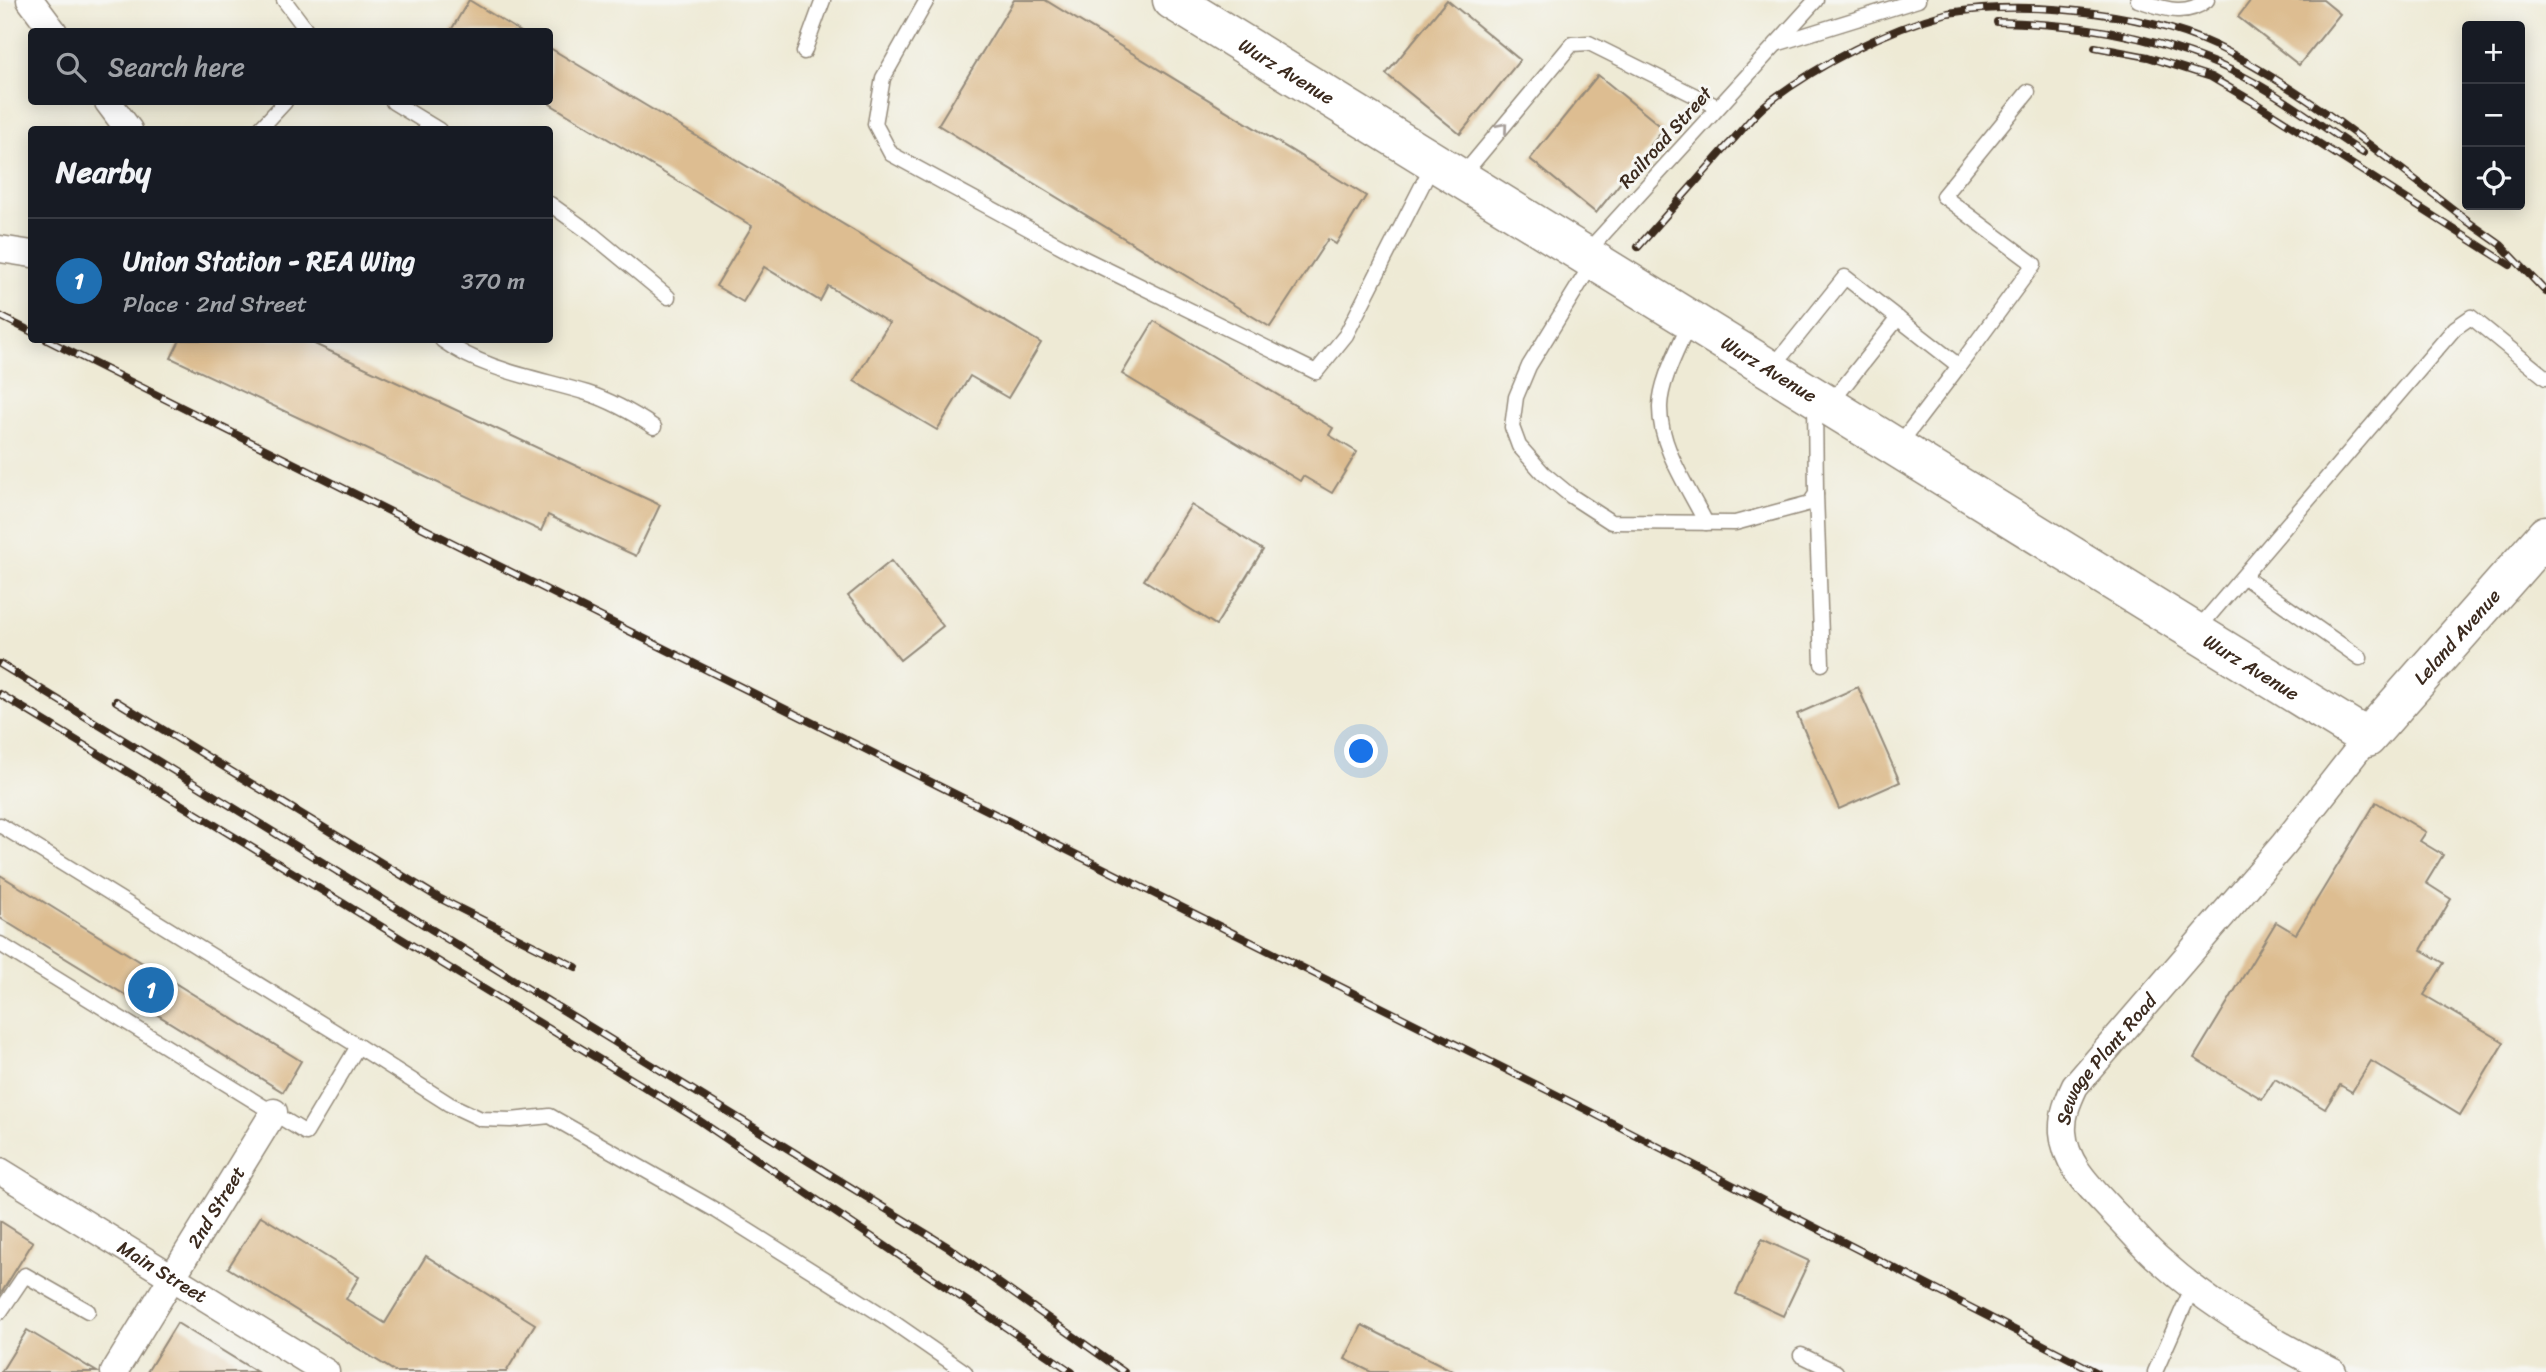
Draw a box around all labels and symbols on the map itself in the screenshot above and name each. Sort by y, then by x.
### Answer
street label: Wurz Avenue [1232,29,1341,114]
street label: Railroad Street [1610,78,1721,196]
one-way arrow [1495,123,1507,136]
street label: Wurz Avenue [1714,327,1824,412]
street label: Leland Avenue [2405,581,2509,692]
street label: Wurz Avenue [2197,625,2306,710]
your location [1344,734,1378,768]
pin: 1 [128,964,174,1016]
street label: Sewage Plant Road [2047,985,2166,1127]
street label: 2nd Street [178,1159,254,1255]
street label: Main Street [111,1231,214,1312]

